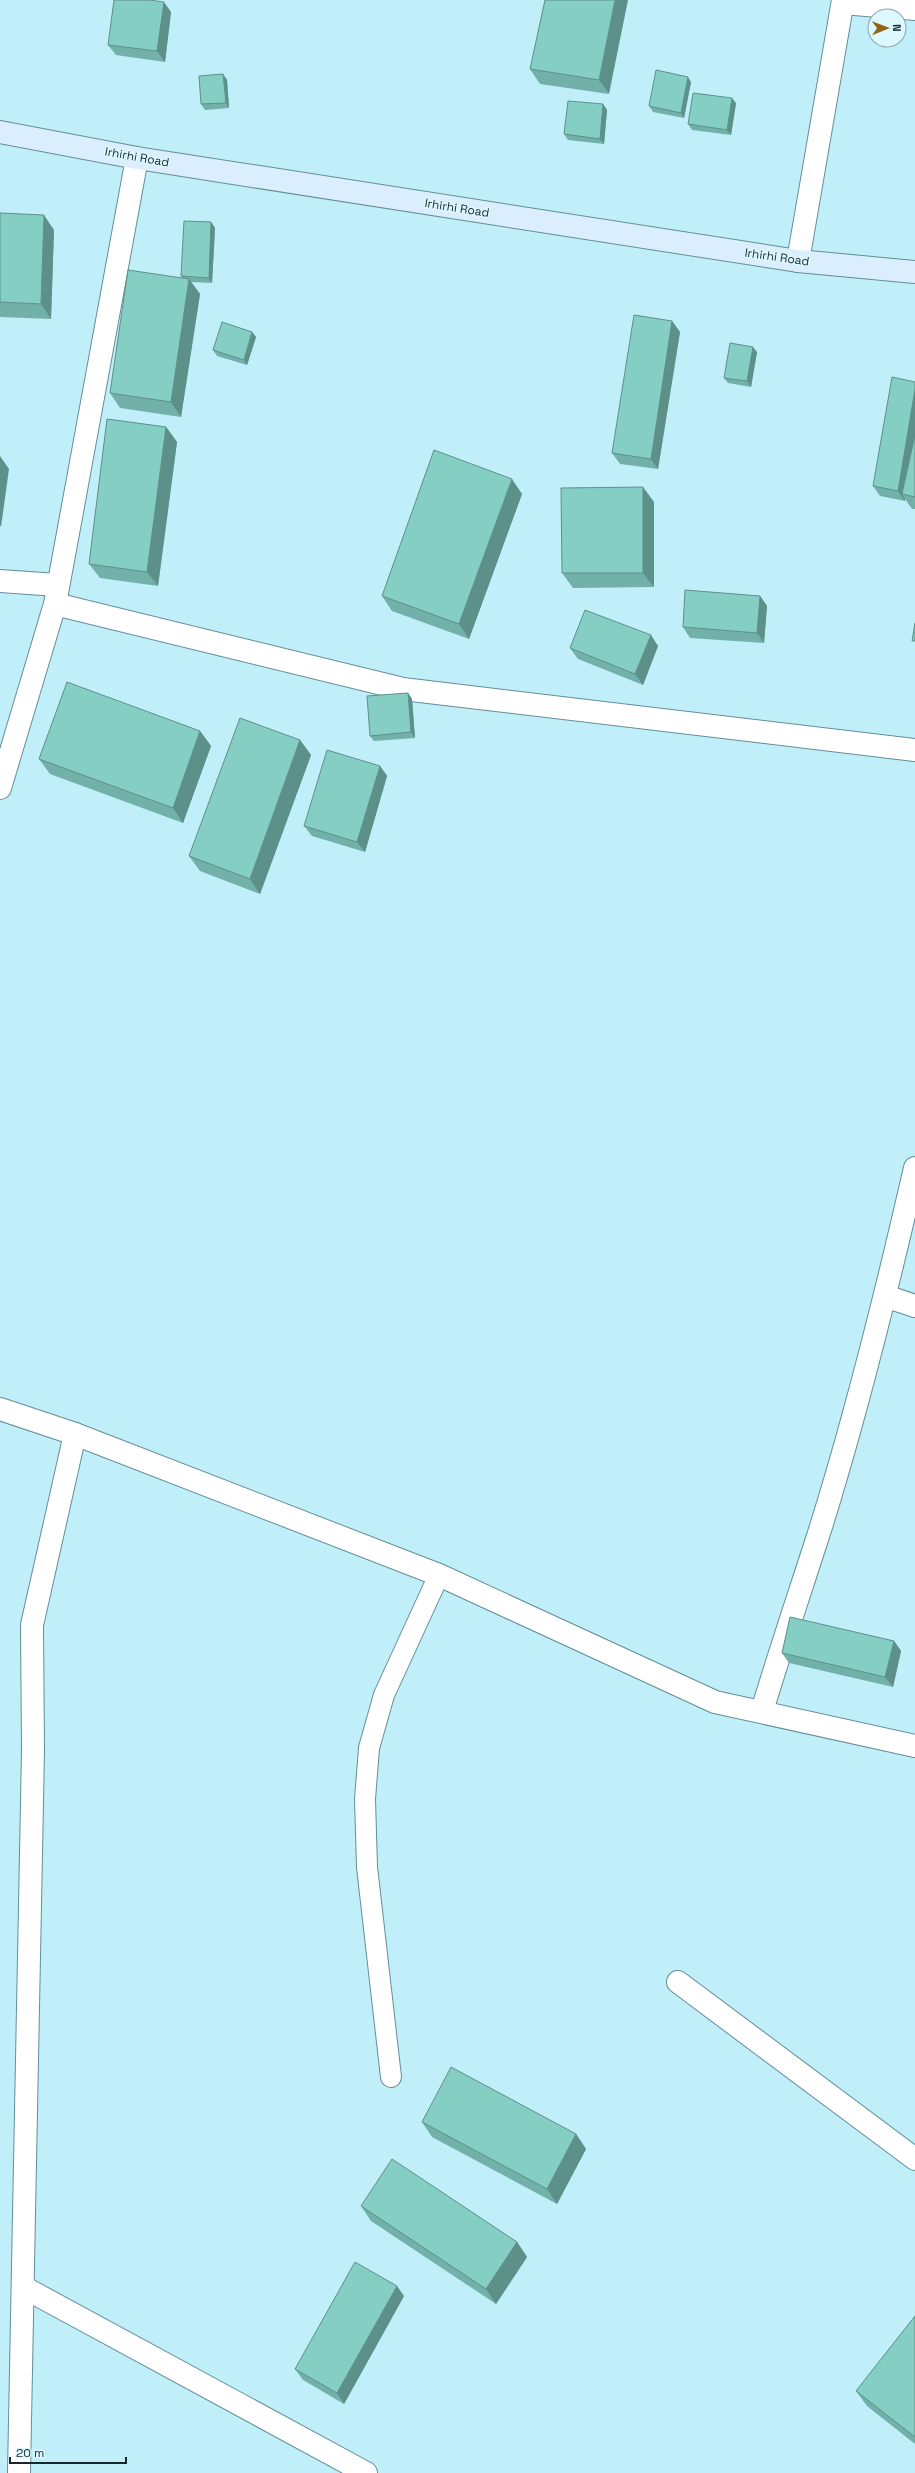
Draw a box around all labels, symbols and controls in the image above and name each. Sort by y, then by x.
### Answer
north arrow [867,8,907,48]
text: N [890,24,904,32]
street label: Irhirhi Road [104,143,170,171]
street label: Irhirhi Road [424,195,490,221]
street label: Irhirhi Road [744,245,810,269]
scale bar [10,2439,126,2465]
text: 20 m [16,2445,44,2461]

